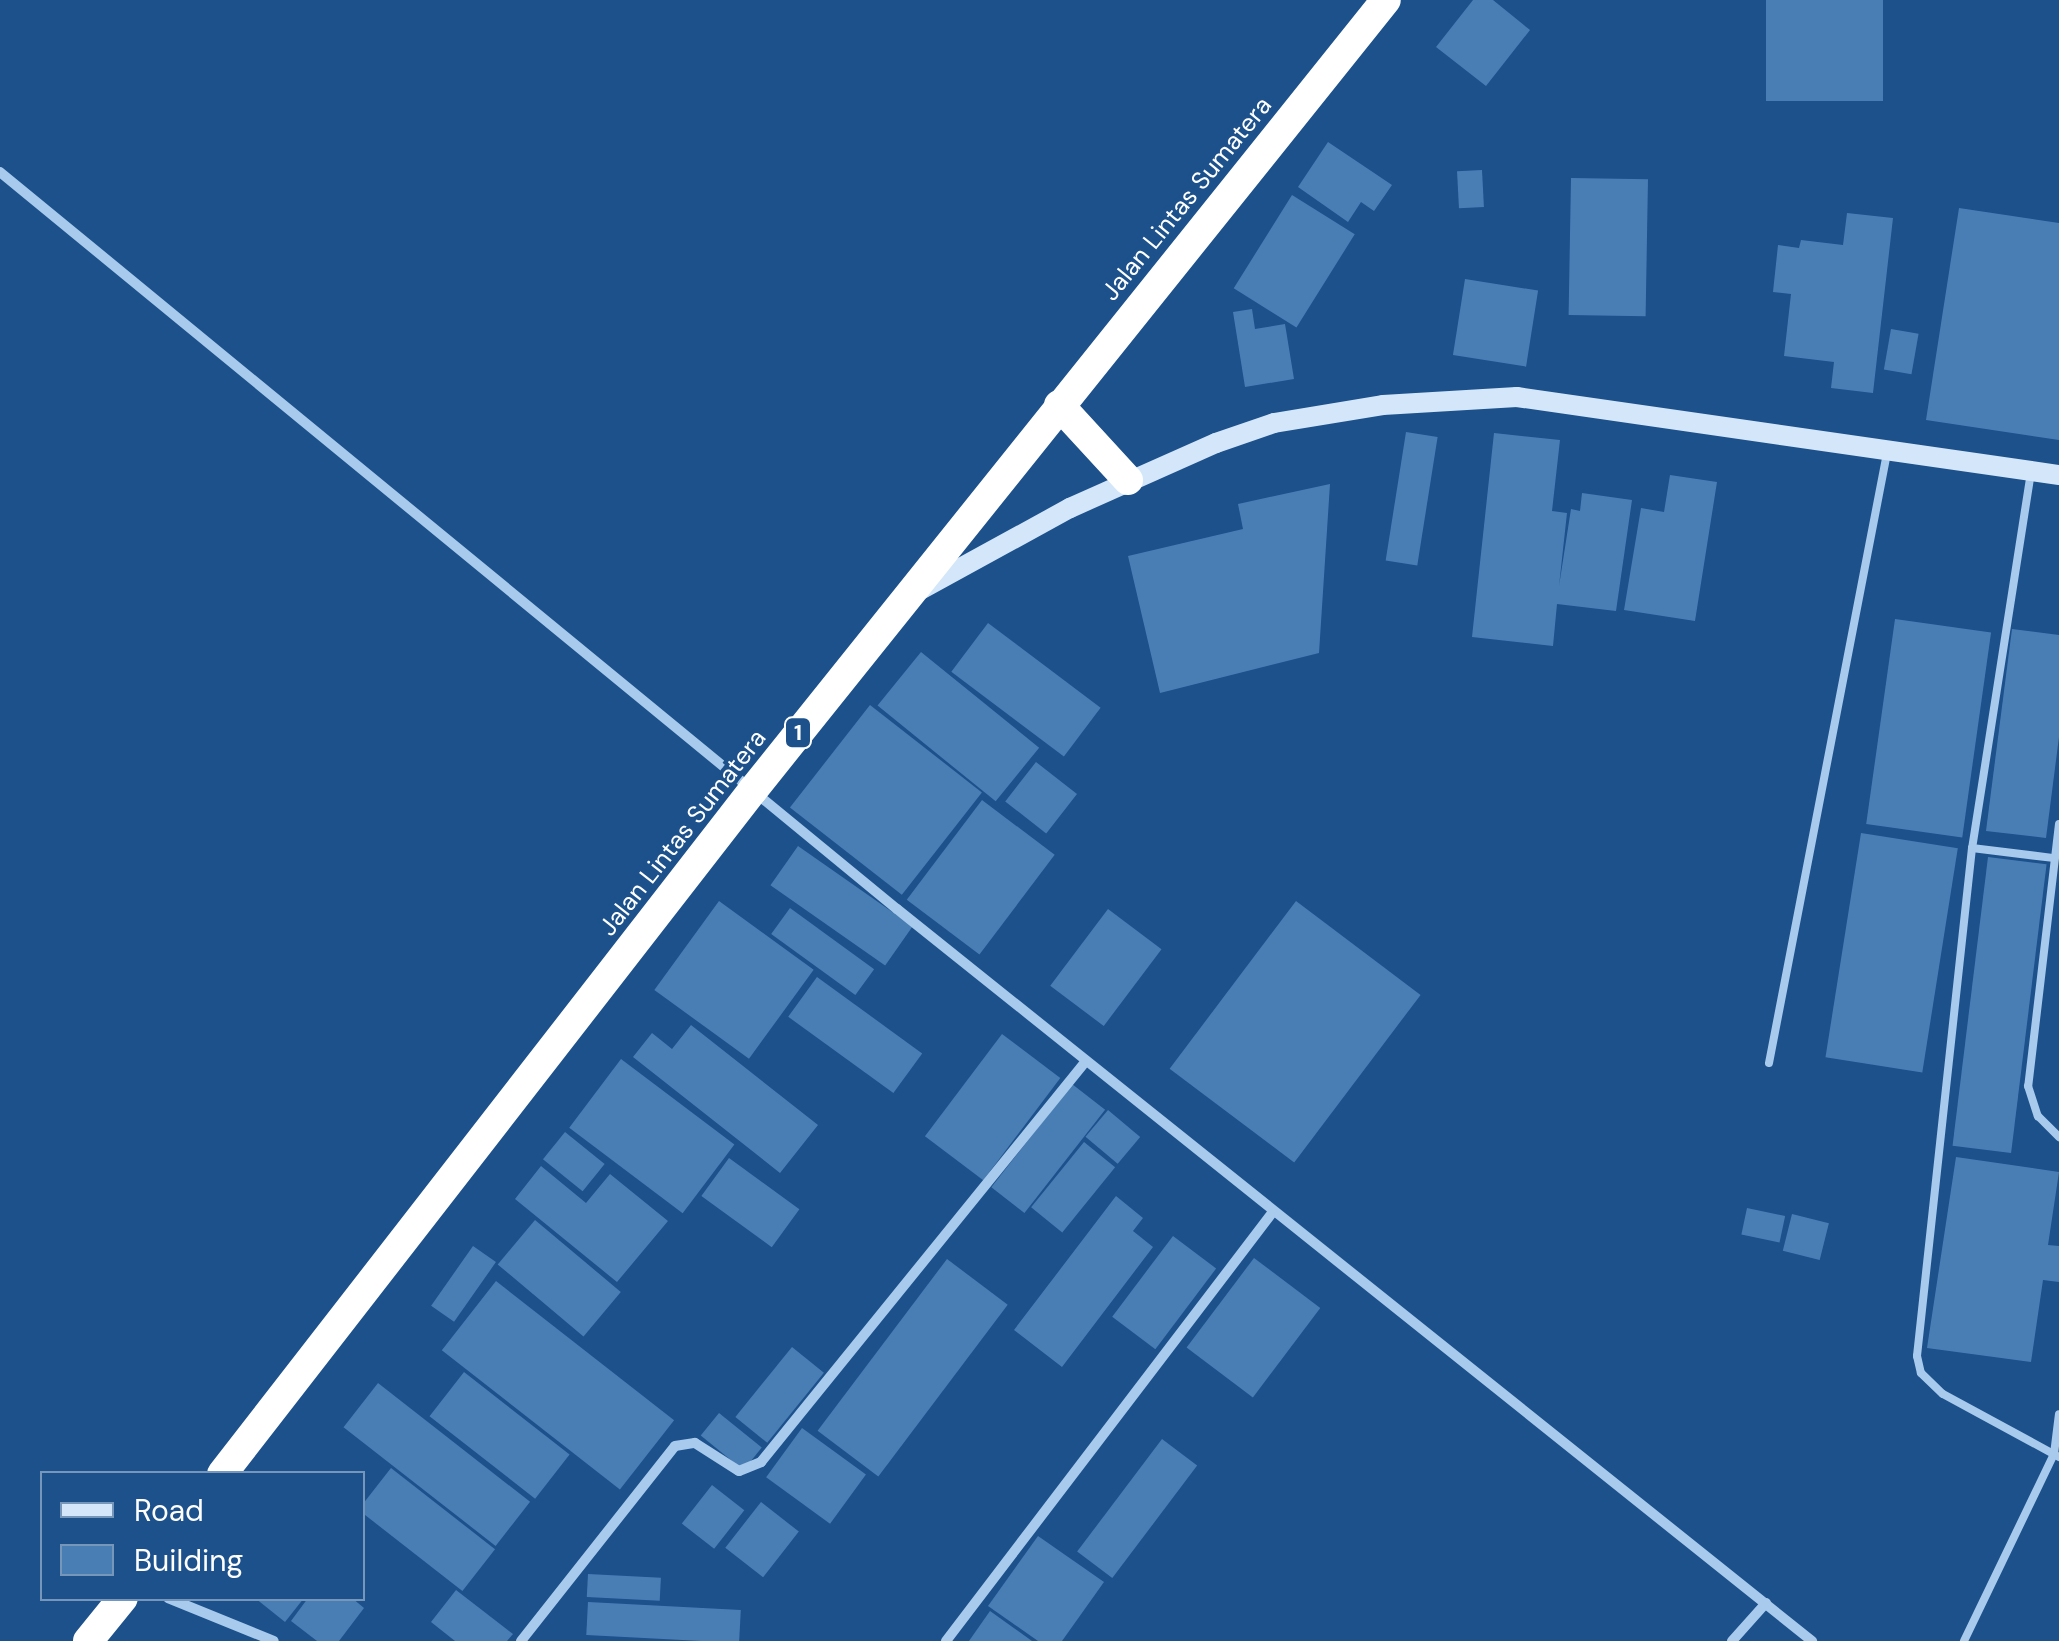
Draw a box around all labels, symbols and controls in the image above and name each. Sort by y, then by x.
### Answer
street label: Jalan Lintas Sumatera [1096,91,1278,307]
road number: 1 [783,716,813,750]
street label: Jalan Lintas Sumatera [593,724,773,942]
legend [40,1471,365,1601]
text: Road [134,1491,204,1530]
text: Building [134,1541,243,1580]

